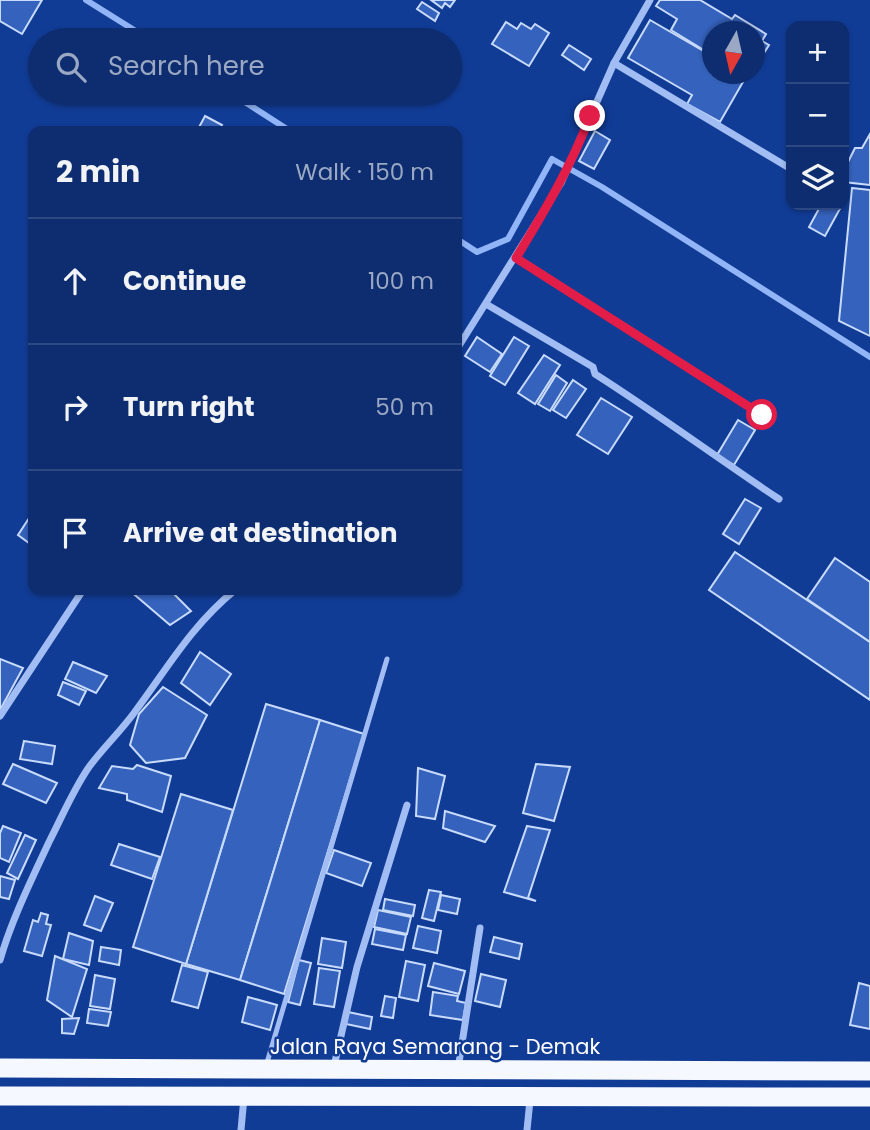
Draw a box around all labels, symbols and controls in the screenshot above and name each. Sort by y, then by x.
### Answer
north arrow [702,21,765,84]
map controls [786,21,849,210]
button: + [786,21,849,84]
search box [28,28,462,105]
icon: search [52,48,90,86]
text: Search here [108,48,265,84]
button: − [786,84,849,147]
route end [574,100,605,131]
button: layers [786,147,849,210]
text: 2 min [56,150,140,193]
text: Walk · 150 m [295,156,434,188]
icon: ahead [56,262,94,300]
text: Continue [123,263,246,299]
text: 100 m [368,265,434,297]
icon: right [56,388,94,426]
text: Turn right [123,389,255,425]
text: 50 m [375,391,434,423]
route start [746,399,777,430]
icon: arrive [56,514,94,552]
text: Arrive at destination [123,515,398,551]
street label: Jalan Raya Semarang - Demak [270,1032,600,1061]

